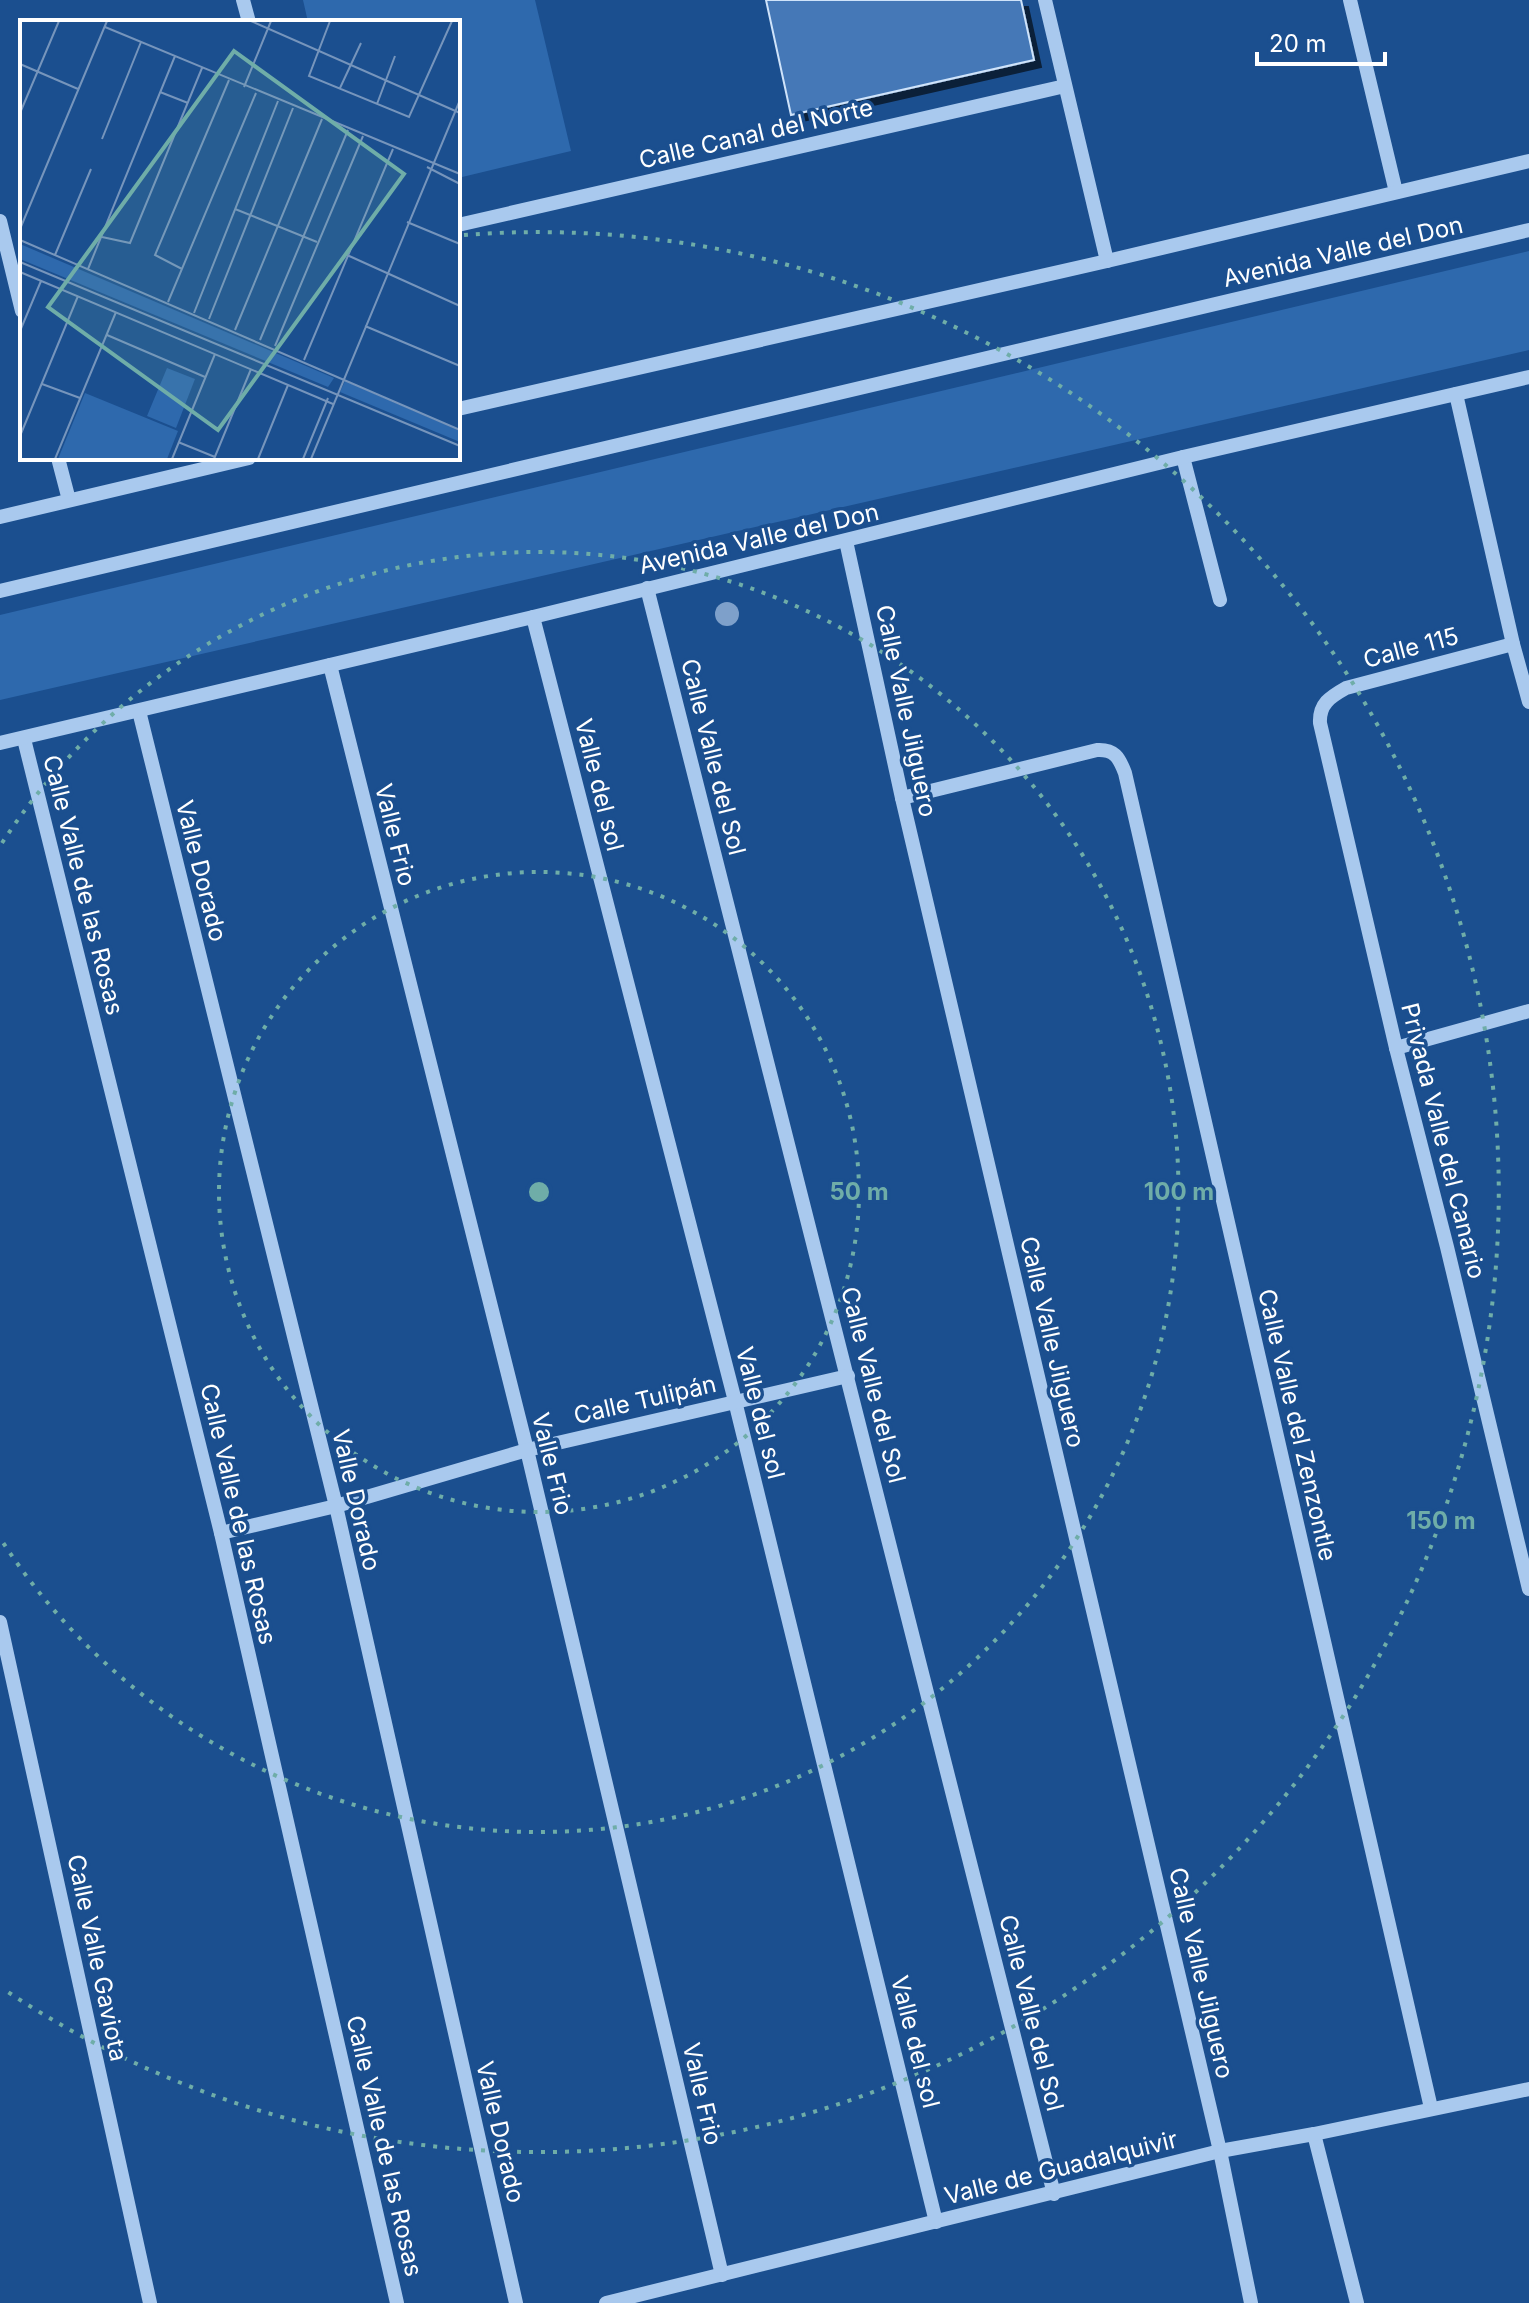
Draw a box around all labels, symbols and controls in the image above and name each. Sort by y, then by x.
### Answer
scale bar [1257,16,1385,66]
inset map [20,20,460,460]
text: 20 m [1269,29,1327,58]
street label: Calle Canal del Norte [636,92,876,175]
street label: Avenida Valle del Don [1220,210,1466,293]
street label: Avenida Valle del Don [636,497,882,580]
street label: Calle Valle Jilguero [870,602,943,819]
street label: Calle 115 [1360,621,1462,674]
street label: Calle Valle del Sol [675,656,752,858]
street label: Valle del sol [569,716,630,854]
street label: Calle Valle de las Rosas [37,752,130,1018]
street label: Valle Frio [369,781,422,889]
street label: Valle Dorado [170,797,233,944]
street label: Privada Valle del Canario [1395,1000,1492,1282]
text: 50 m [829,1177,889,1206]
text: 100 m [1144,1177,1214,1206]
centre of rings [525,1178,553,1206]
street label: Calle Valle Jilguero [1014,1233,1091,1450]
street label: Calle Valle del Sol [835,1284,912,1486]
street label: Calle Valle del Zenzontle [1252,1286,1343,1564]
street label: Valle del sol [730,1344,791,1482]
street label: Calle Tulipán [571,1369,719,1430]
street label: Calle Valle de las Rosas [194,1381,283,1647]
street label: Valle Frio [526,1410,579,1518]
street label: Valle Dorado [326,1426,387,1574]
text: 150 m [1406,1506,1476,1535]
street label: Calle Valle Gaviota [61,1852,134,2064]
street label: Calle Valle Jilguero [1163,1864,1240,2081]
street label: Calle Valle del Sol [993,1912,1070,2114]
street label: Valle del sol [885,1973,946,2111]
street label: Calle Valle de las Rosas [340,2013,429,2279]
street label: Valle Frio [677,2040,728,2148]
street label: Valle Dorado [470,2058,531,2206]
street label: Valle de Guadalquivir [941,2125,1180,2211]

